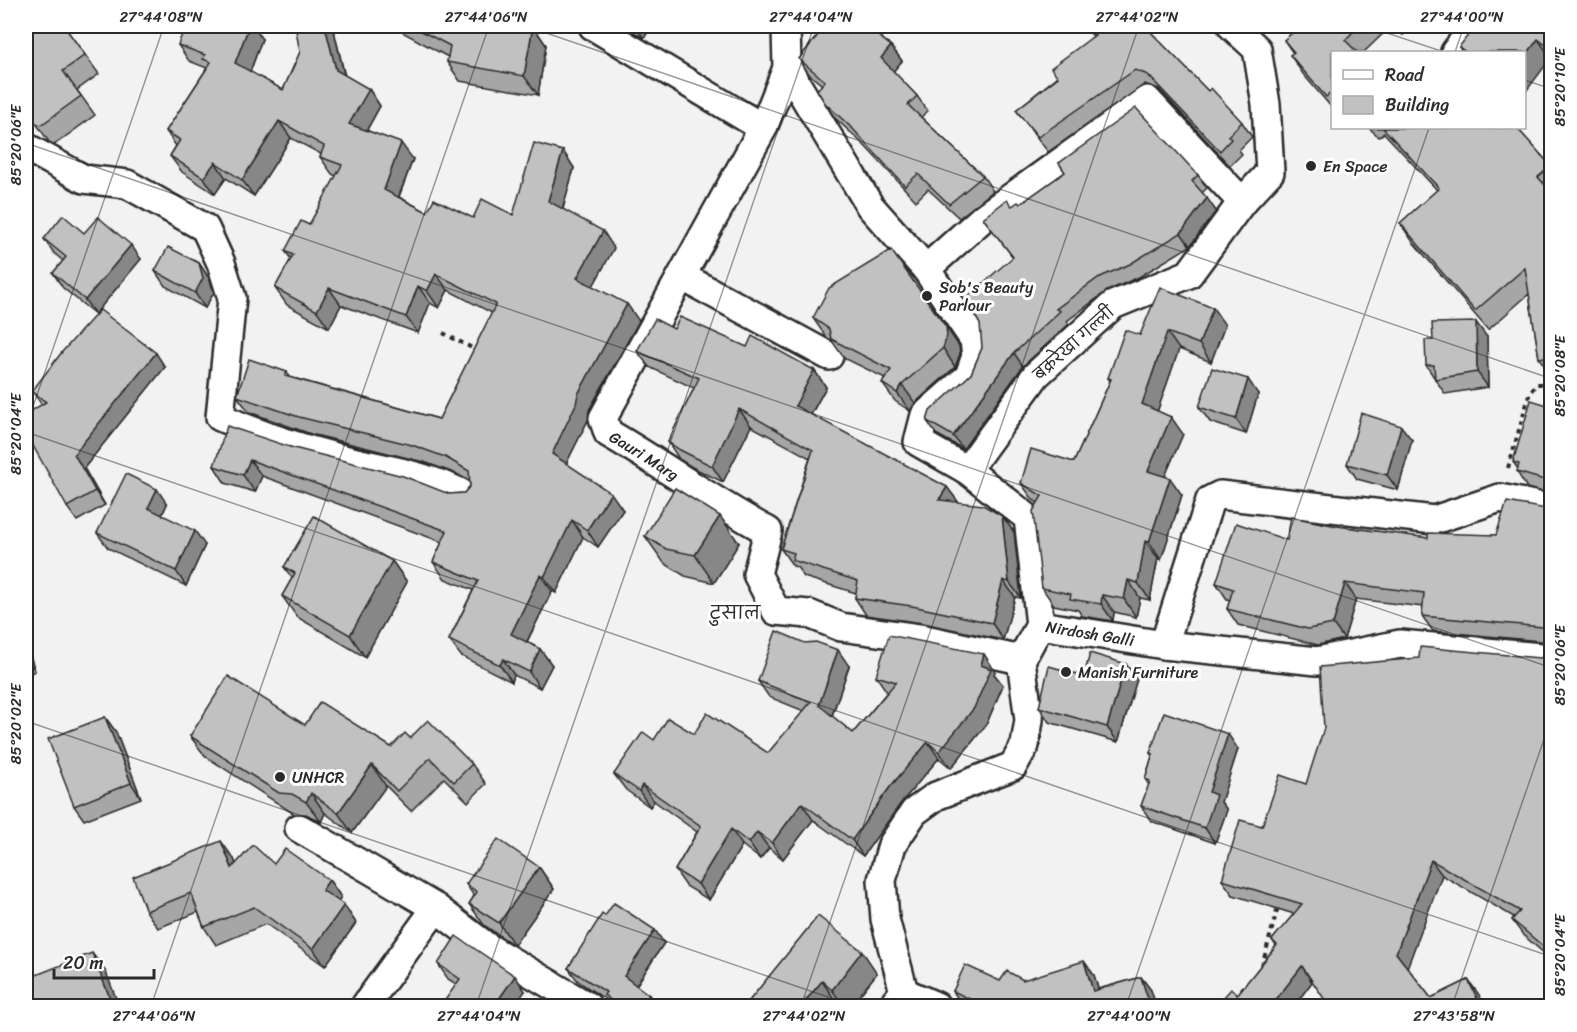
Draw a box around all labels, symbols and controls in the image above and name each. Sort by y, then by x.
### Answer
text: 27°44'08"N [119,4,203,30]
text: 27°44'06"N [445,4,528,30]
text: 27°44'04"N [769,4,853,30]
text: 27°44'02"N [1096,4,1179,30]
text: 27°44'00"N [1420,4,1504,30]
text: 85°20'10"E [1547,46,1573,126]
legend [1331,51,1526,129]
text: Road [1385,59,1425,91]
text: Building [1385,89,1449,121]
text: 85°20'06"E [3,103,29,185]
place label: En Space [1323,152,1387,181]
marker: En Space [1304,159,1318,173]
place label: Sob's Beauty Parlour [939,273,1034,320]
marker: Sob's Beauty Parlour [920,289,934,303]
street label: बक्ररेखा गल्ली [1026,297,1122,388]
text: 85°20'08"E [1547,334,1573,417]
text: 85°20'04"E [3,391,29,475]
street label: Gauri Marg [604,422,685,488]
district label: टुसाल [709,597,762,629]
street label: Nirdosh Galli [1044,612,1137,655]
text: 85°20'06"E [1547,623,1573,705]
place label: Manish Furniture [1078,658,1199,687]
marker: Manish Furniture [1059,665,1073,679]
text: 85°20'02"E [3,682,29,765]
place label: UNHCR [292,763,345,792]
marker: UNHCR [273,770,287,784]
text: 85°20'04"E [1547,912,1573,996]
scale bar [54,942,154,980]
text: 20 m [63,947,103,979]
text: 27°44'06"N [113,1003,196,1029]
text: 27°44'04"N [437,1003,521,1029]
text: 27°44'02"N [763,1003,846,1029]
text: 27°44'00"N [1087,1003,1171,1029]
text: 27°43'58"N [1413,1003,1495,1029]

